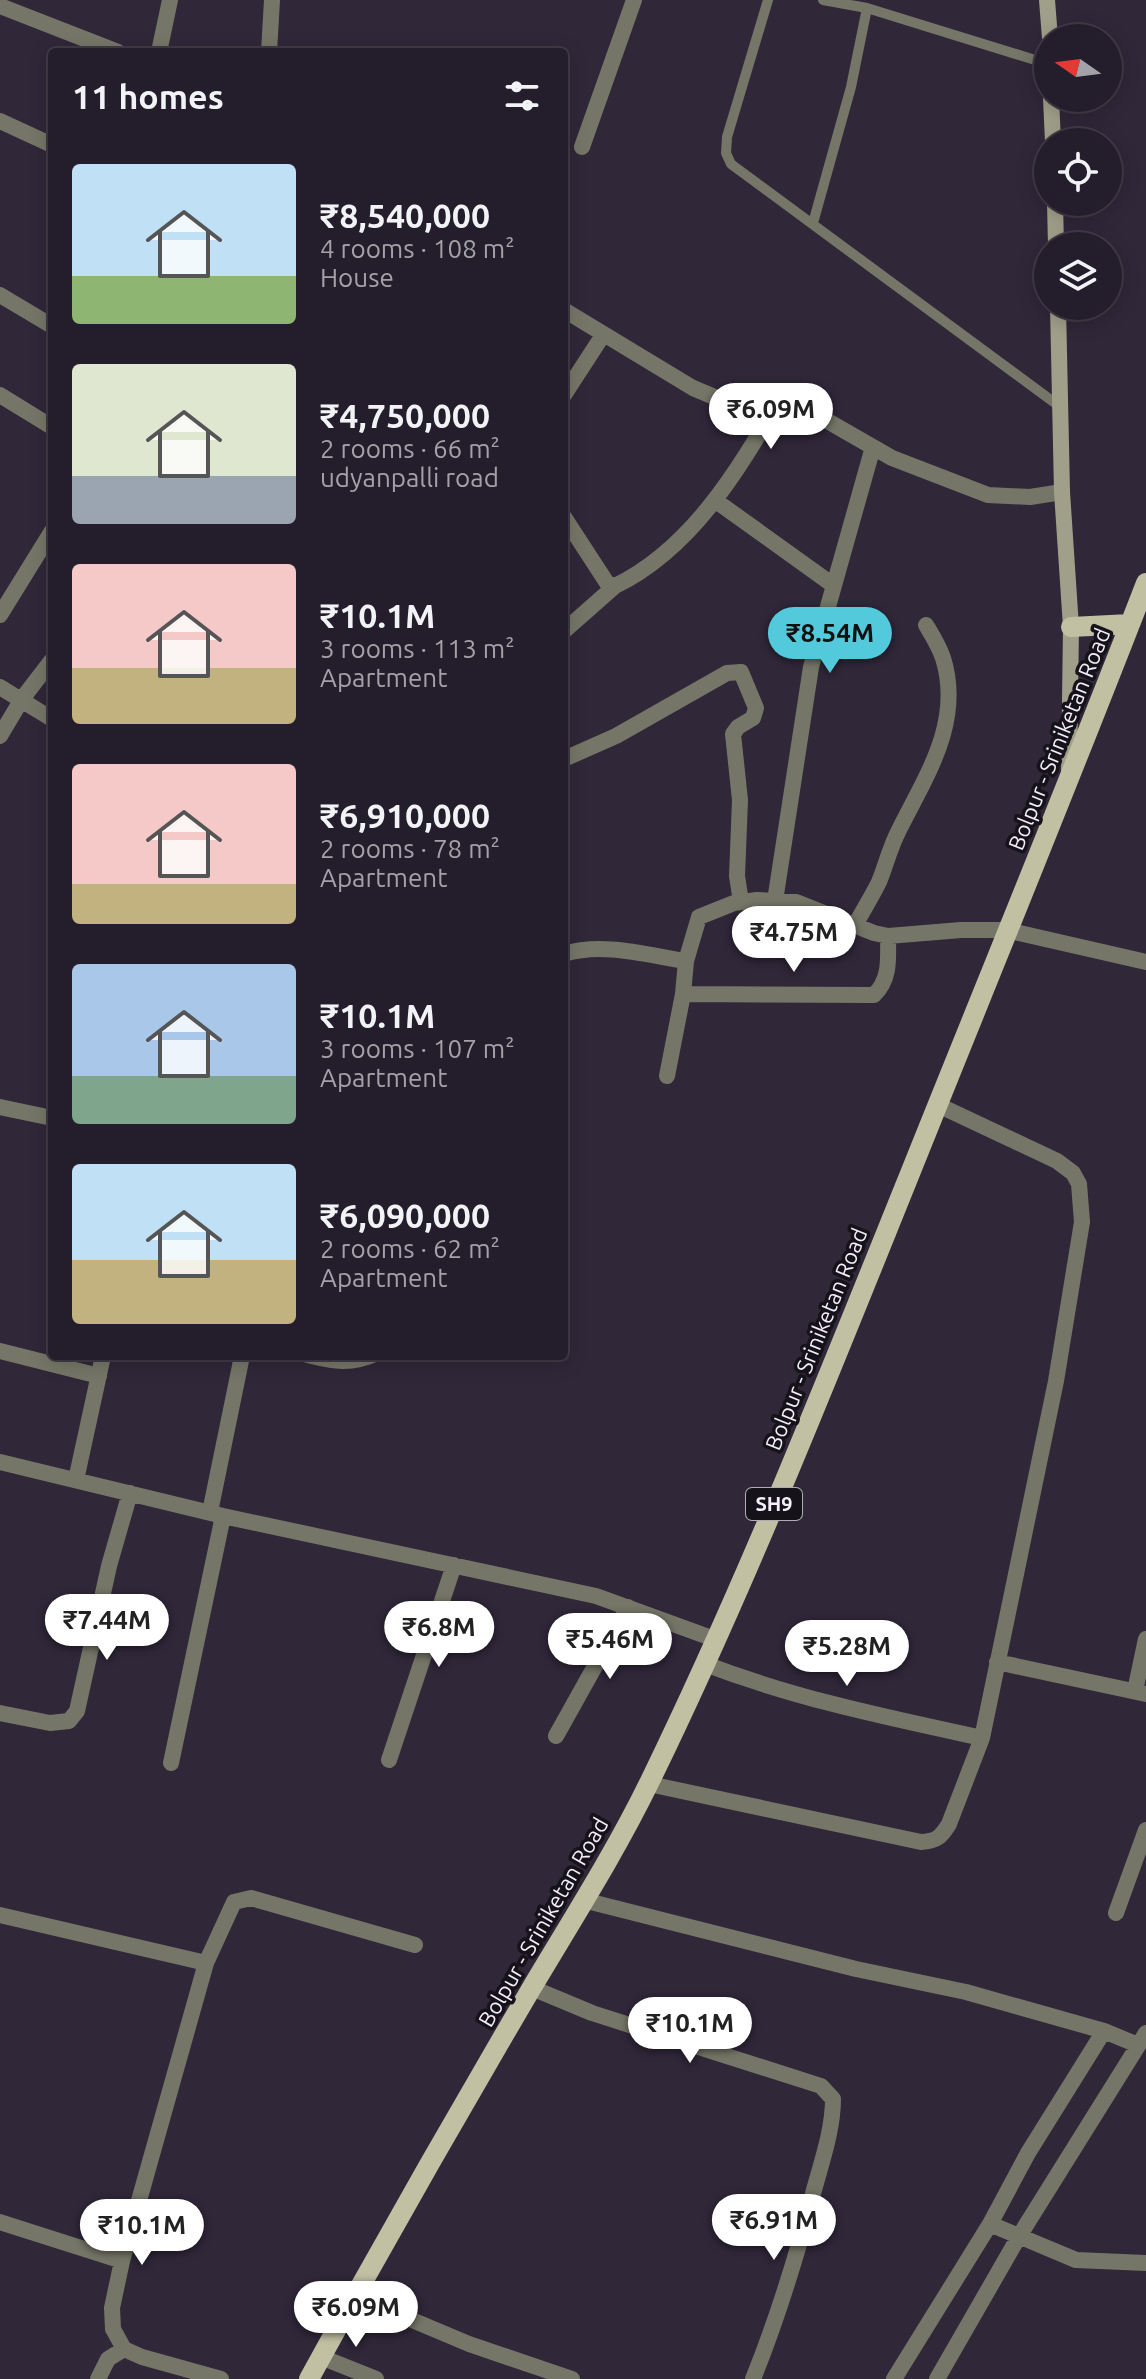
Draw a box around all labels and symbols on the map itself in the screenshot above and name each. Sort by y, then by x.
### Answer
north arrow [1034,24,1122,112]
pin: ₹6.09M [706,383,836,451]
pin: ₹8.54M [765,607,895,675]
street label: Bolpur - Sriniketan Road [1003,624,1115,853]
pin: ₹4.75M [729,906,859,974]
street label: Bolpur - Sriniketan Road [760,1224,872,1453]
road number: SH9 [746,1488,802,1520]
pin: ₹7.44M [42,1594,172,1662]
pin: ₹6.8M [383,1601,495,1669]
pin: ₹5.46M [545,1613,675,1681]
pin: ₹5.28M [782,1620,912,1688]
street label: Bolpur - Sriniketan Road [472,1813,613,2031]
pin: ₹10.1M [625,1997,755,2065]
pin: ₹6.91M [709,2194,839,2262]
pin: ₹10.1M [77,2199,207,2267]
pin: ₹6.09M [291,2281,421,2349]

